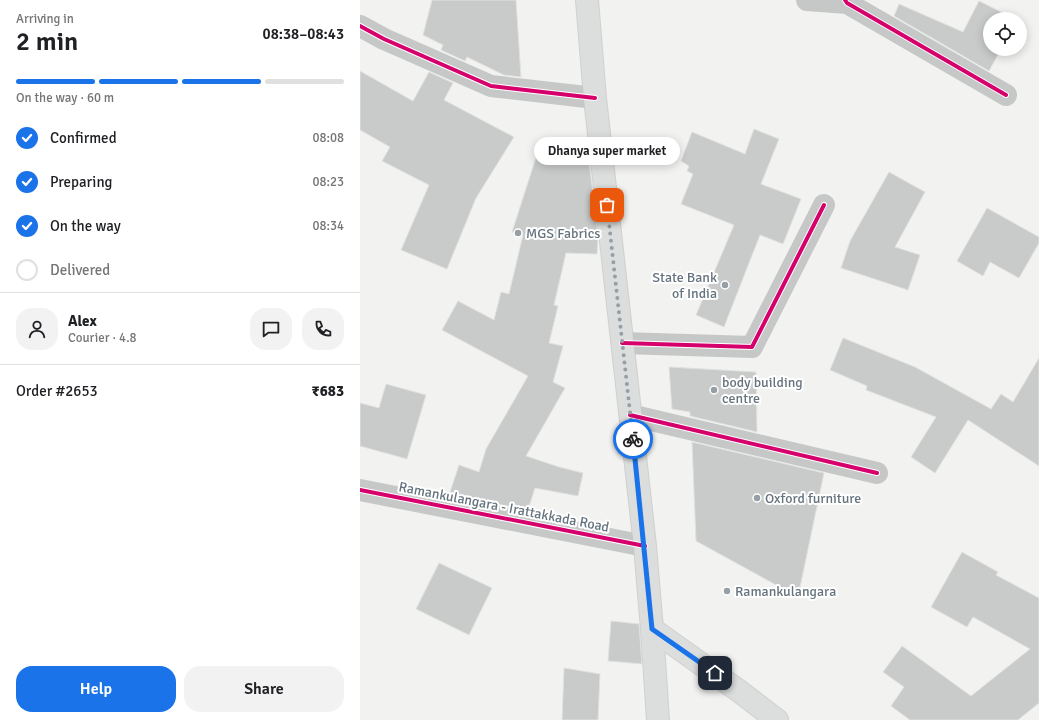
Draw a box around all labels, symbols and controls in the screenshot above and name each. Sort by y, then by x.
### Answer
text: Arriving in [16,11,74,27]
map controls [983,12,1027,56]
button: locate [983,12,1027,56]
text: 08:38–08:43 [263,25,344,43]
text: 2 min [16,26,78,58]
text: On the way · 60 m [16,90,114,106]
icon: check [16,127,38,149]
text: Confirmed [50,129,117,147]
text: 08:08 [312,130,344,146]
callout: Dhanya super market [534,137,680,165]
text: Dhanya super market [548,143,666,159]
icon: check [16,171,38,193]
text: Preparing [50,173,113,191]
text: 08:23 [312,174,344,190]
pin [590,188,624,222]
icon: bag [596,194,618,216]
icon: check [16,215,38,237]
text: On the way [50,217,121,235]
text: 08:34 [312,218,344,234]
place label: MGS Fabrics [526,225,600,242]
marker: MGS Fabrics [513,228,523,238]
text: Delivered [50,261,110,279]
place label: State Bank of India [652,269,717,302]
marker: State Bank of India [720,280,730,290]
button: person [16,308,58,350]
button: chat [250,308,292,350]
button: phone [302,308,344,350]
text: Alex [68,312,97,330]
text: Courier · 4.8 [68,330,137,346]
place label: body building centre [722,374,803,407]
text: Order #2653 [16,382,98,400]
text: ₹683 [312,382,344,400]
marker: body building centre [709,385,719,395]
courier [613,419,653,459]
icon: bike [622,428,644,450]
street label: Ramankulangara - Irattakkada Road [397,478,611,536]
place label: Oxford furniture [765,490,861,507]
marker: Oxford furniture [752,493,762,503]
place label: Ramankulangara [735,583,836,600]
marker: Ramankulangara [722,586,732,596]
pin [698,656,732,690]
icon: home [704,662,726,684]
button: Help [16,666,176,712]
button: Share [184,666,344,712]

